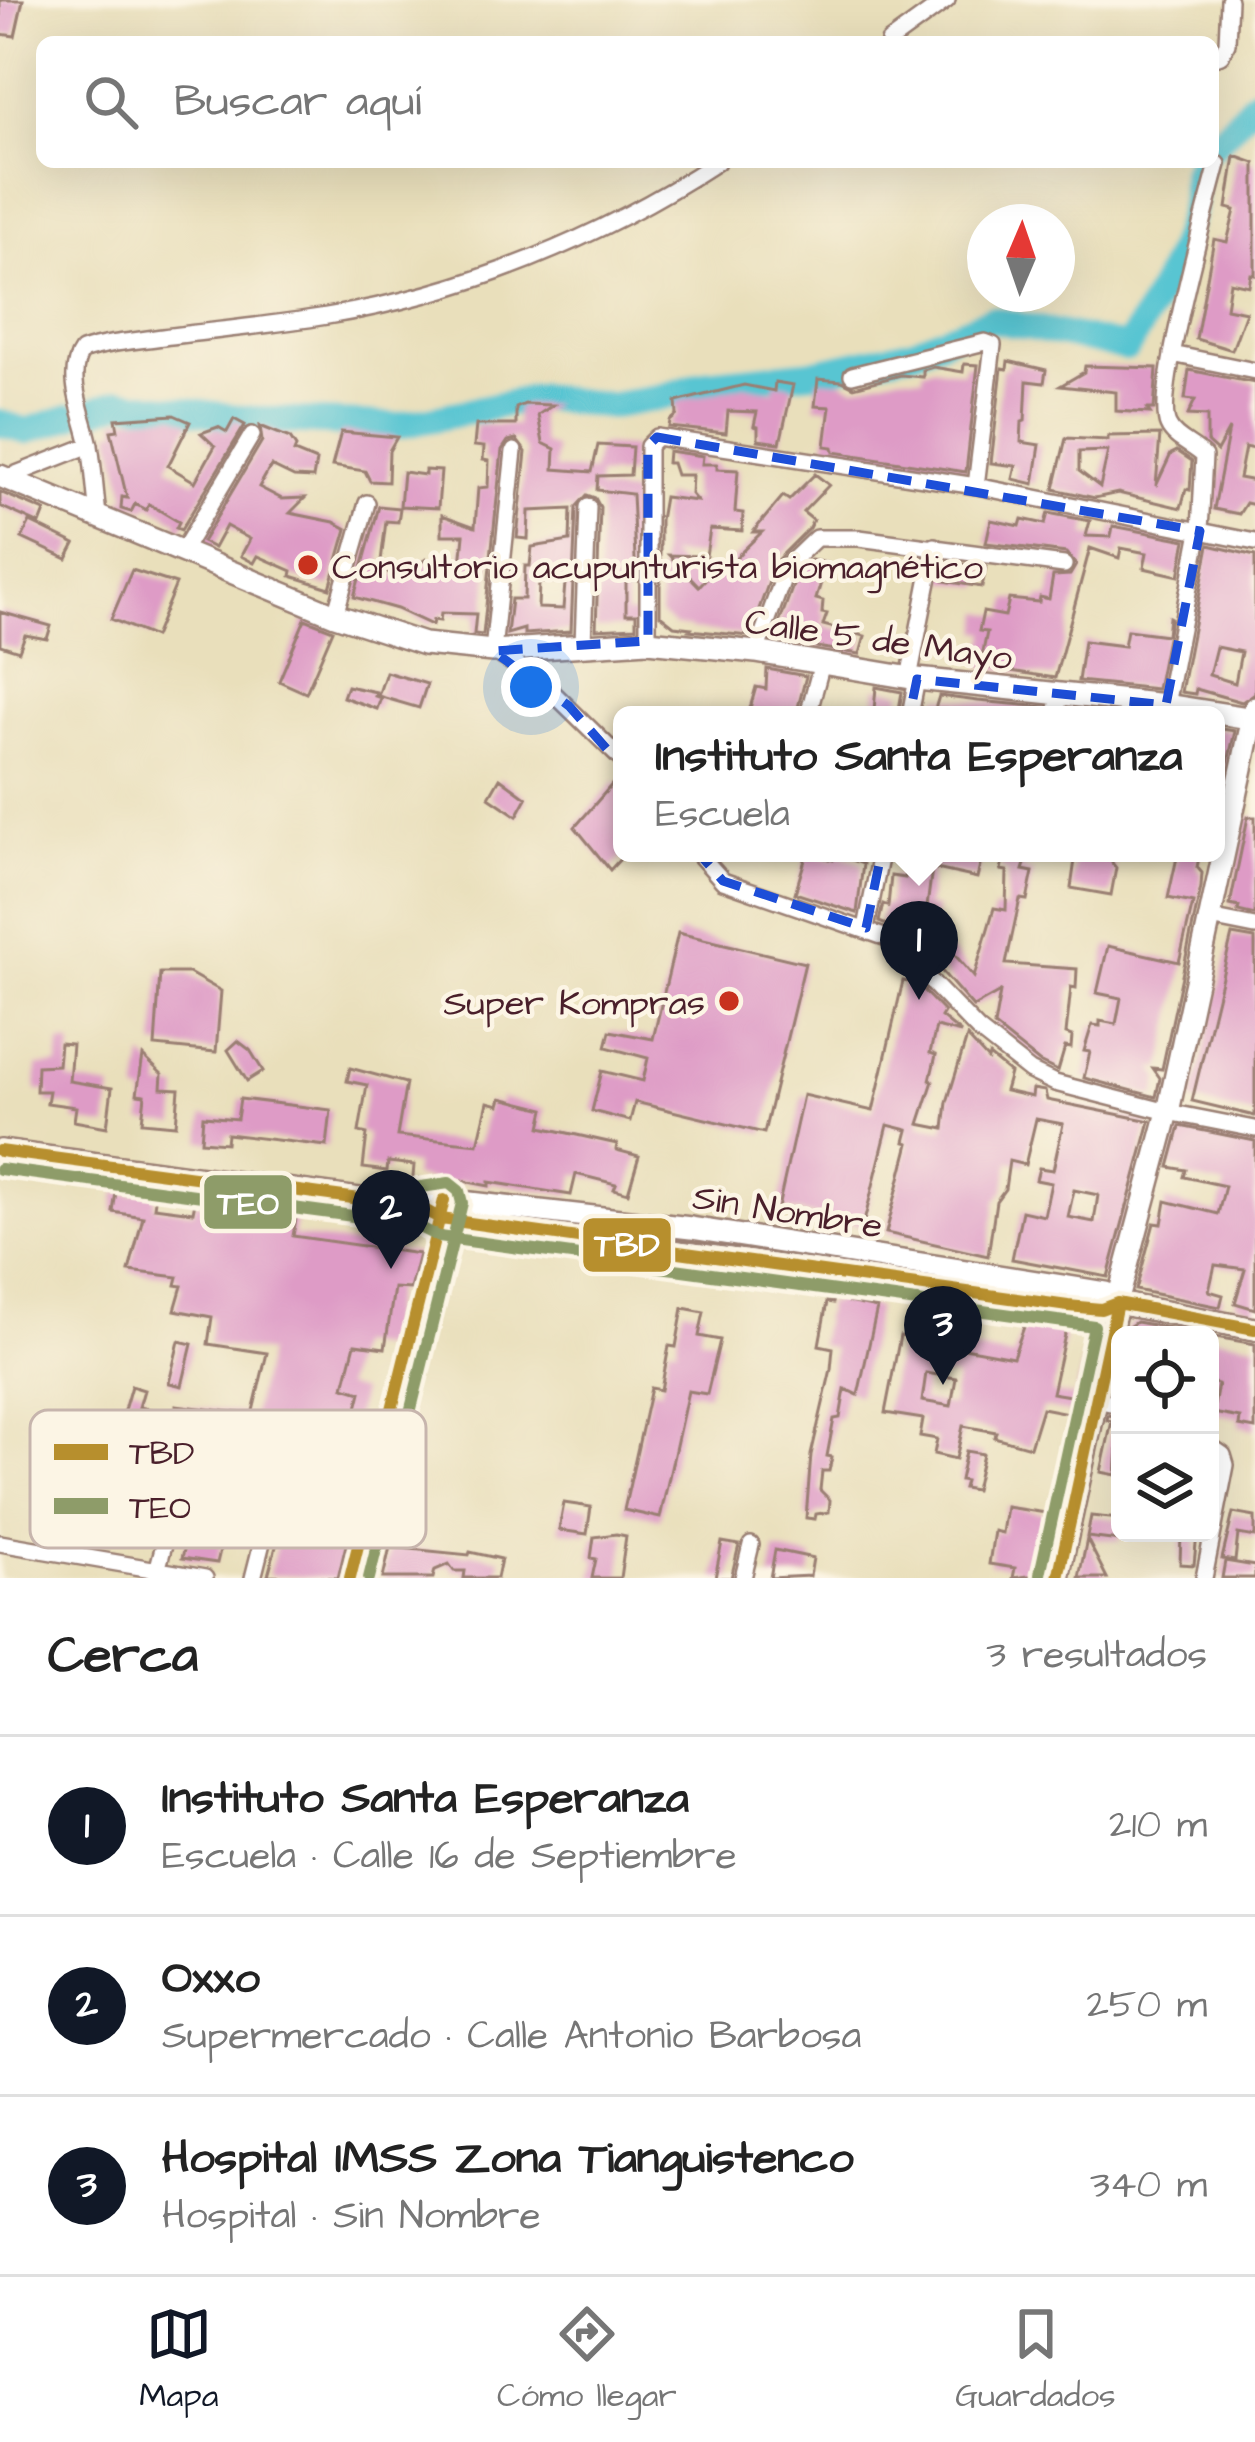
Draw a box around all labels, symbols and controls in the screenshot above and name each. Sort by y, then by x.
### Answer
search box [36,36,1219,168]
icon: search [78,69,144,135]
text: Buscar aquí [174,71,421,133]
north arrow [967,204,1075,312]
place label: Consultorio acupunturista biomagnético [332,542,983,594]
marker: Consultorio acupunturista biomagnético [295,552,321,578]
street label: Calle 5 de Mayo [742,596,1016,684]
your location [501,657,561,717]
popup [613,706,1225,862]
text: Instituto Santa Esperanza [656,726,1182,788]
text: Escuela [656,788,790,842]
pin: 1 [880,901,958,1000]
place label: Super Kompras [443,978,705,1029]
marker: Super Kompras [716,988,742,1014]
pin: 2 [352,1170,430,1269]
street label: Sin Nombre [689,1172,886,1253]
line badge: TEO [202,1173,294,1231]
text: TEO [216,1181,279,1227]
line badge: TBD [581,1216,673,1274]
text: TBD [593,1223,660,1269]
pin: 3 [904,1286,982,1385]
map controls [1111,1326,1219,1542]
button: locate [1111,1326,1219,1434]
legend [30,1410,426,1548]
text: TBD [129,1431,194,1477]
button: layers [1111,1434,1219,1542]
text: TEO [129,1485,191,1531]
text: Cerca [48,1621,198,1692]
text: 3 resultados [986,1629,1207,1683]
text: Instituto Santa Esperanza [162,1768,689,1830]
text: 1 [85,1799,90,1853]
text: 210 m [1109,1799,1207,1853]
text: Escuela · Calle 16 de Septiembre [162,1830,737,1884]
text: Oxxo [162,1948,260,2010]
text: 2 [76,1979,98,2033]
text: 250 m [1086,1979,1207,2033]
text: Supermercado · Calle Antonio Barbosa [162,2010,861,2064]
text: Hospital IMSS Zona Tianguistenco [162,2128,854,2190]
text: 3 [77,2159,97,2213]
text: 340 m [1090,2159,1207,2213]
text: Hospital · Sin Nombre [162,2190,541,2244]
tab: Mapa [139,2301,219,2419]
tab: Cómo llegar [497,2301,677,2419]
tab: Guardados [955,2301,1116,2419]

